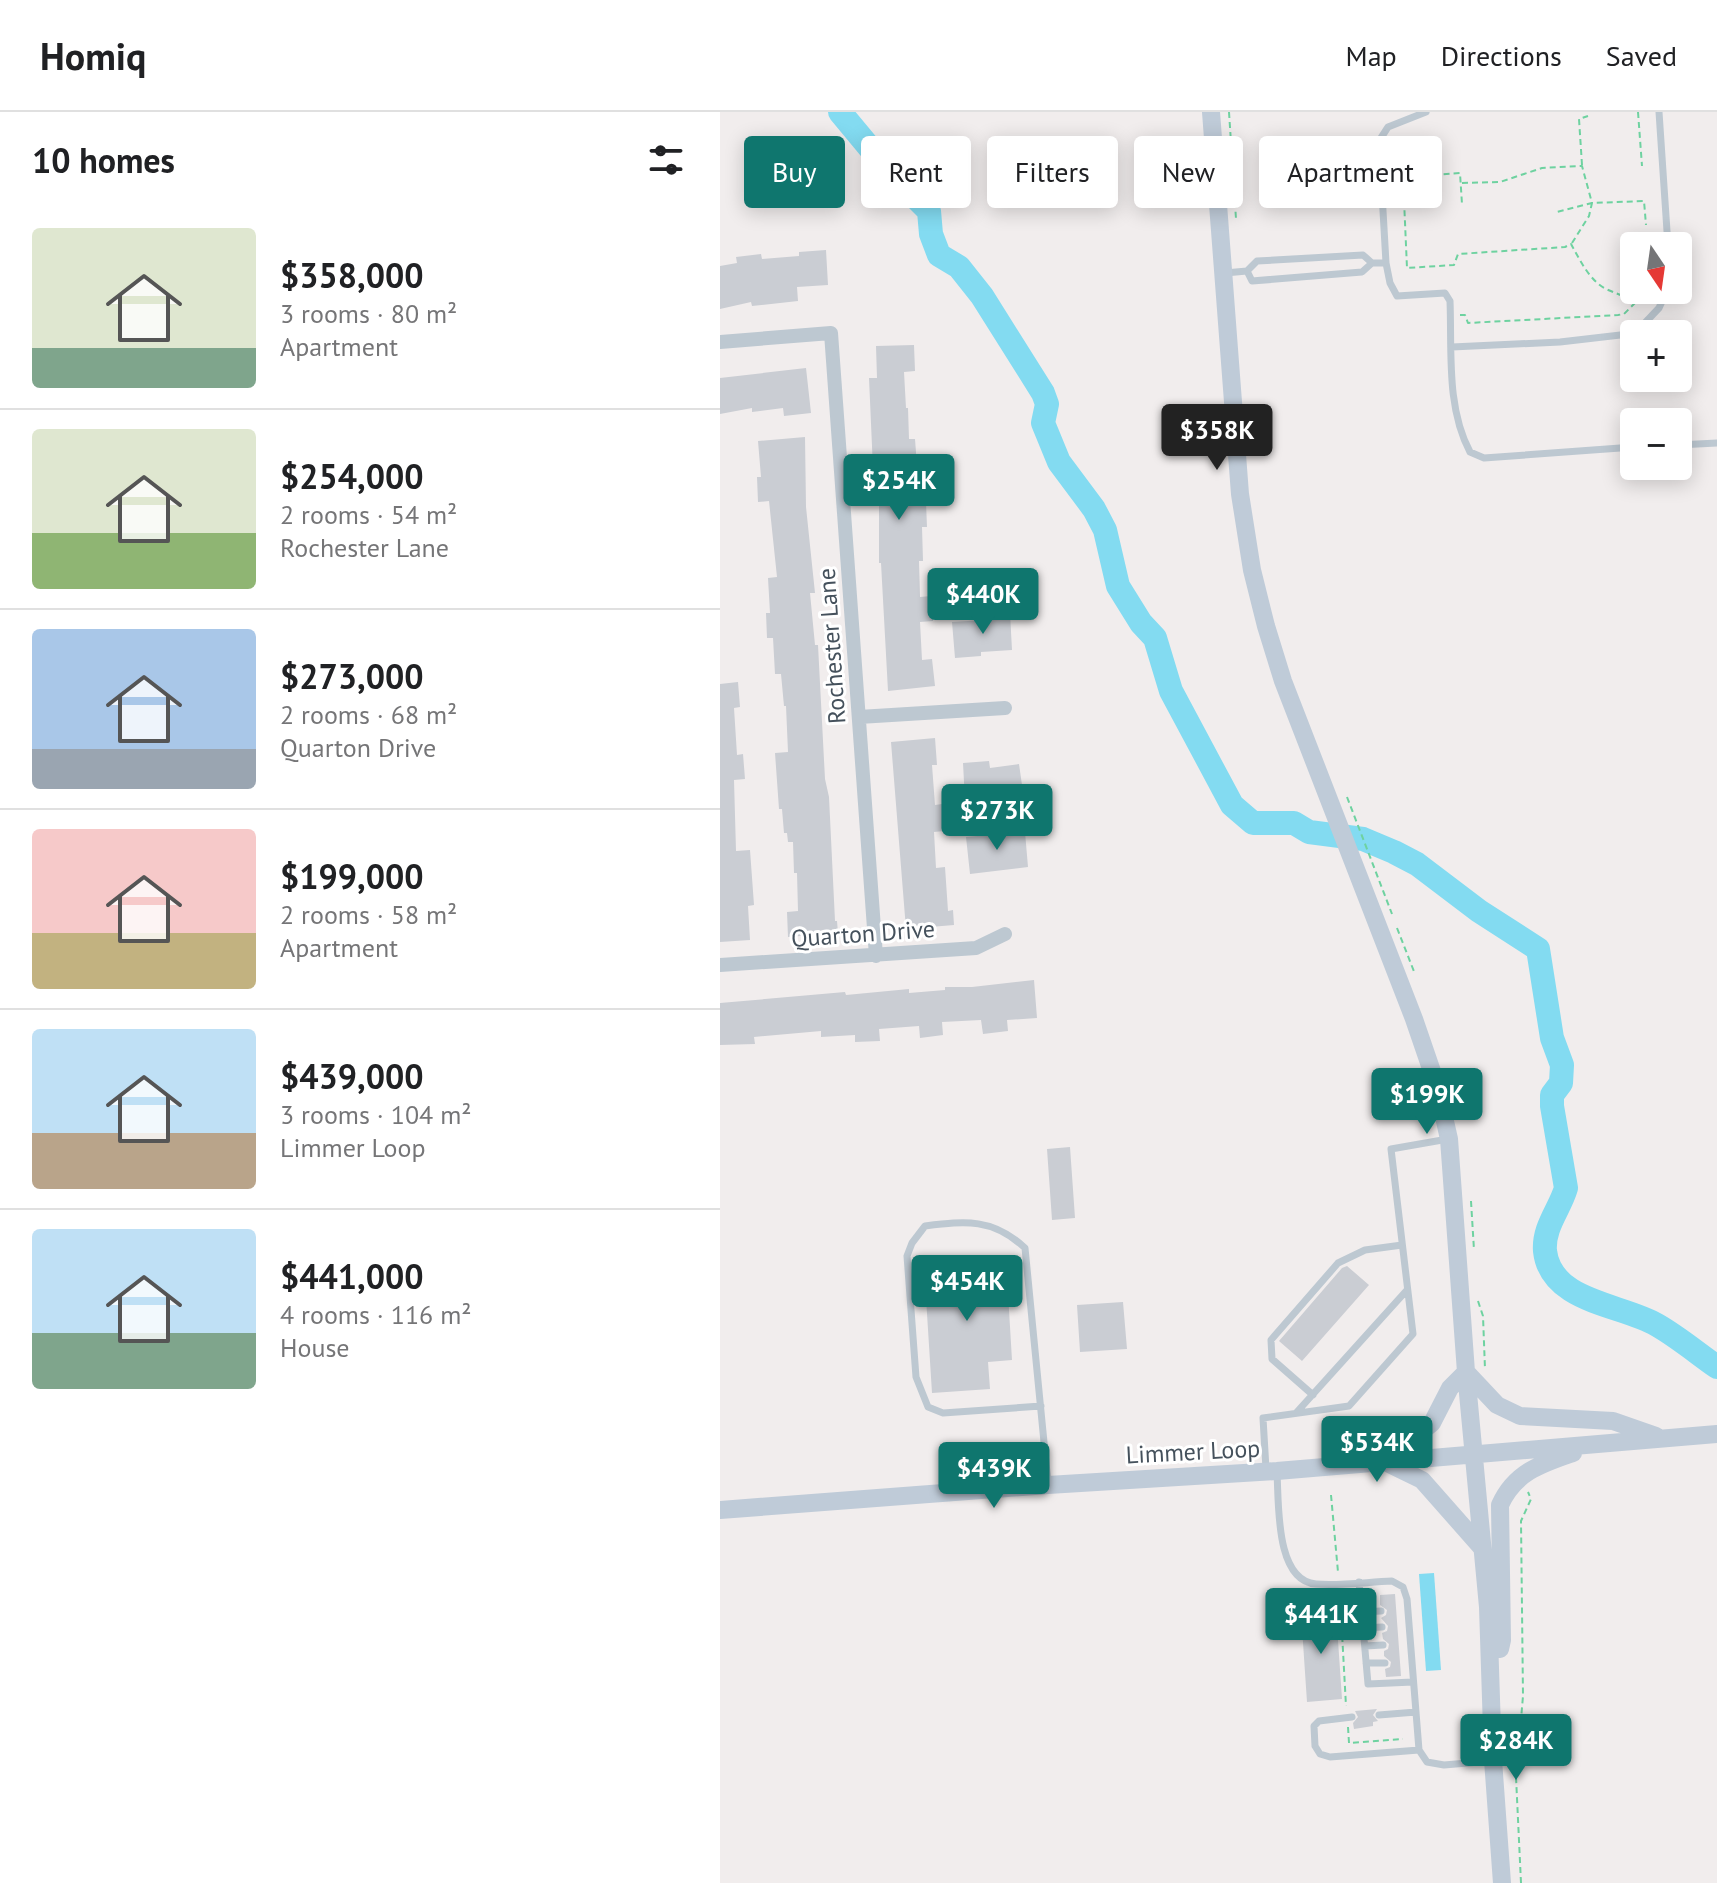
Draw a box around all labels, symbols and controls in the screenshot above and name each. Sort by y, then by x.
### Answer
text: Homiq [40,31,146,80]
text: Map [1346,37,1397,74]
text: Directions [1441,37,1562,74]
text: Saved [1606,37,1677,74]
chip: Buy [744,136,845,208]
chip: Rent [861,136,971,208]
chip: Filters [987,136,1118,208]
chip: New [1134,136,1243,208]
chip: Apartment [1259,136,1442,208]
text: 10 homes [32,138,175,182]
icon: filters [644,138,688,182]
north arrow [1620,232,1692,304]
map controls [1620,232,1692,480]
text: $358,000 [280,253,424,297]
icon: home [96,260,192,356]
text: 3 rooms · 80 m² [280,297,457,330]
button: + [1620,320,1692,392]
text: Apartment [280,330,398,363]
pin: $358K [1161,404,1273,472]
button: − [1620,408,1692,480]
text: $358K [1179,413,1255,446]
text: $254,000 [280,454,424,498]
pin: $254K [843,454,955,522]
icon: home [96,461,192,557]
text: $254K [861,463,937,496]
text: 2 rooms · 54 m² [280,498,457,531]
text: Rochester Lane [280,531,449,564]
street label: Rochester Lane [811,567,852,725]
pin: $440K [927,568,1039,636]
text: $440K [945,577,1021,610]
text: $273,000 [280,654,424,698]
icon: home [96,661,192,757]
text: 2 rooms · 68 m² [280,698,457,731]
text: Quarton Drive [280,731,436,764]
pin: $273K [941,784,1053,852]
text: $273K [959,793,1035,826]
text: $199,000 [280,854,424,898]
icon: home [96,861,192,957]
text: 2 rooms · 58 m² [280,898,457,931]
street label: Quarton Drive [790,913,936,954]
text: Apartment [280,931,398,964]
text: $439,000 [280,1054,424,1098]
icon: home [96,1061,192,1157]
pin: $199K [1371,1068,1483,1136]
text: $199K [1389,1077,1465,1110]
text: 3 rooms · 104 m² [280,1098,472,1131]
text: Limmer Loop [280,1131,425,1164]
text: $441,000 [280,1254,424,1298]
pin: $454K [911,1255,1023,1323]
icon: home [96,1261,192,1357]
text: $454K [929,1264,1005,1297]
text: 4 rooms · 116 m² [280,1298,472,1331]
text: House [280,1331,350,1364]
pin: $534K [1321,1416,1433,1484]
text: $534K [1339,1425,1415,1458]
street label: Limmer Loop [1125,1433,1261,1470]
pin: $439K [938,1442,1050,1510]
text: $439K [956,1451,1032,1484]
pin: $441K [1265,1588,1377,1656]
text: $441K [1283,1597,1359,1630]
pin: $284K [1460,1714,1572,1782]
text: $284K [1478,1723,1554,1756]

